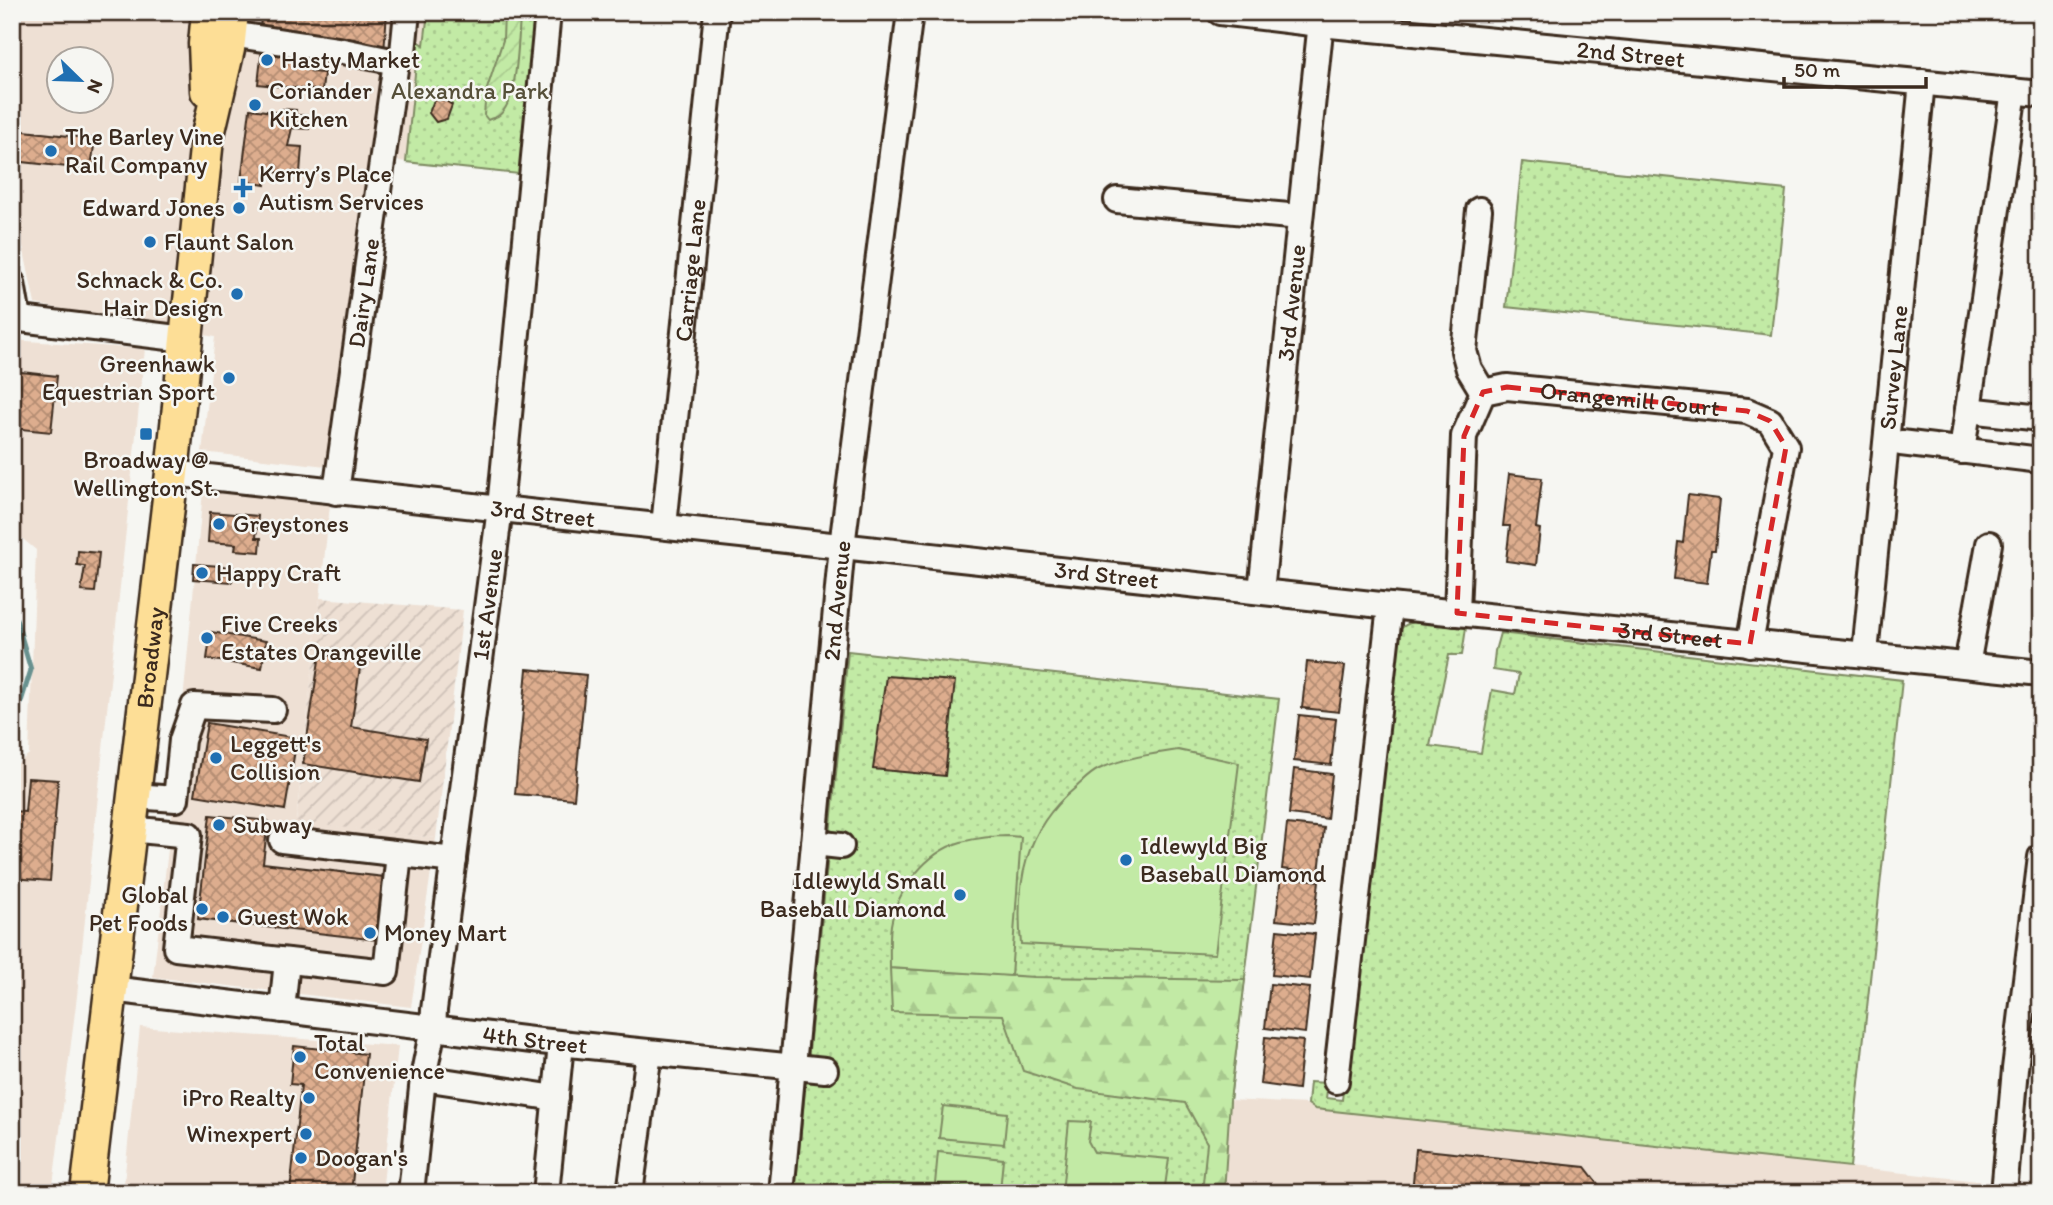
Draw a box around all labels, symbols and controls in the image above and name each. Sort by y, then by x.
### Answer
street label: 2nd Street [1576,34,1686,73]
place label: Hasty Market [281,45,420,74]
north arrow [46,46,116,116]
scale bar [1784,46,1925,90]
marker: Hasty Market [259,52,275,68]
text: 50 m [1794,57,1841,82]
text: N [82,76,108,97]
place label: Coriander Kitchen [269,76,372,133]
park label: Alexandra Park [391,76,550,105]
marker: Coriander Kitchen [247,97,263,113]
place label: The Barley Vine Rail Company [65,122,224,179]
marker: The Barley Vine Rail Company [43,143,59,159]
place label: Kerry’s Place Autism Services [259,159,424,216]
marker: Kerry’s Place Autism Services [233,178,253,198]
place label: Edward Jones [82,193,225,222]
street label: Carriage Lane [668,197,712,343]
marker: Edward Jones [231,200,247,216]
place label: Flaunt Salon [164,227,294,256]
marker: Flaunt Salon [142,234,158,250]
street label: Dairy Lane [341,236,385,350]
street label: 3rd Avenue [1270,243,1311,362]
place label: Schnack & Co. Hair Design [76,265,223,322]
marker: Schnack & Co. Hair Design [229,286,245,302]
street label: Survey Lane [1872,304,1914,431]
place label: Greenhawk Equestrian Sport [42,349,215,406]
marker: Greenhawk Equestrian Sport [221,370,237,386]
street label: Orangemill Court [1539,375,1721,422]
marker: Broadway @ Wellington St. [138,426,154,442]
place label: Broadway @ Wellington St. [73,445,219,502]
street label: 3rd Street [489,493,597,533]
place label: Greystones [233,509,349,538]
marker: Greystones [211,516,227,532]
street label: 2nd Avenue [816,539,856,662]
street label: 1st Avenue [465,547,509,662]
street label: 3rd Street [1053,554,1160,595]
place label: Happy Craft [216,558,342,587]
marker: Happy Craft [194,565,210,581]
street label: Broadway [129,605,170,710]
place label: Five Creeks Estates Orangeville [221,609,422,666]
street label: 3rd Street [1617,615,1724,654]
marker: Five Creeks Estates Orangeville [199,630,215,646]
place label: Leggett's Collision [230,729,322,786]
marker: Leggett's Collision [208,750,224,766]
place label: Subway [233,810,312,839]
marker: Subway [211,817,227,833]
place label: Idlewyld Big Baseball Diamond [1140,831,1326,888]
marker: Idlewyld Big Baseball Diamond [1118,852,1134,868]
place label: Idlewyld Small Baseball Diamond [760,866,946,923]
place label: Global Pet Foods [89,880,188,937]
marker: Idlewyld Small Baseball Diamond [952,887,968,903]
marker: Global Pet Foods [194,901,210,917]
place label: Guest Wok [237,902,349,931]
marker: Guest Wok [215,909,231,925]
place label: Money Mart [384,918,507,947]
marker: Money Mart [362,925,378,941]
street label: 4th Street [481,1019,589,1060]
place label: Total Convenience [314,1028,445,1085]
marker: Total Convenience [292,1049,308,1065]
place label: iPro Realty [182,1083,295,1112]
marker: iPro Realty [301,1090,317,1106]
place label: Winexpert [186,1119,292,1148]
marker: Winexpert [298,1126,314,1142]
place label: Doogan's [315,1143,408,1172]
marker: Doogan's [293,1150,309,1166]

